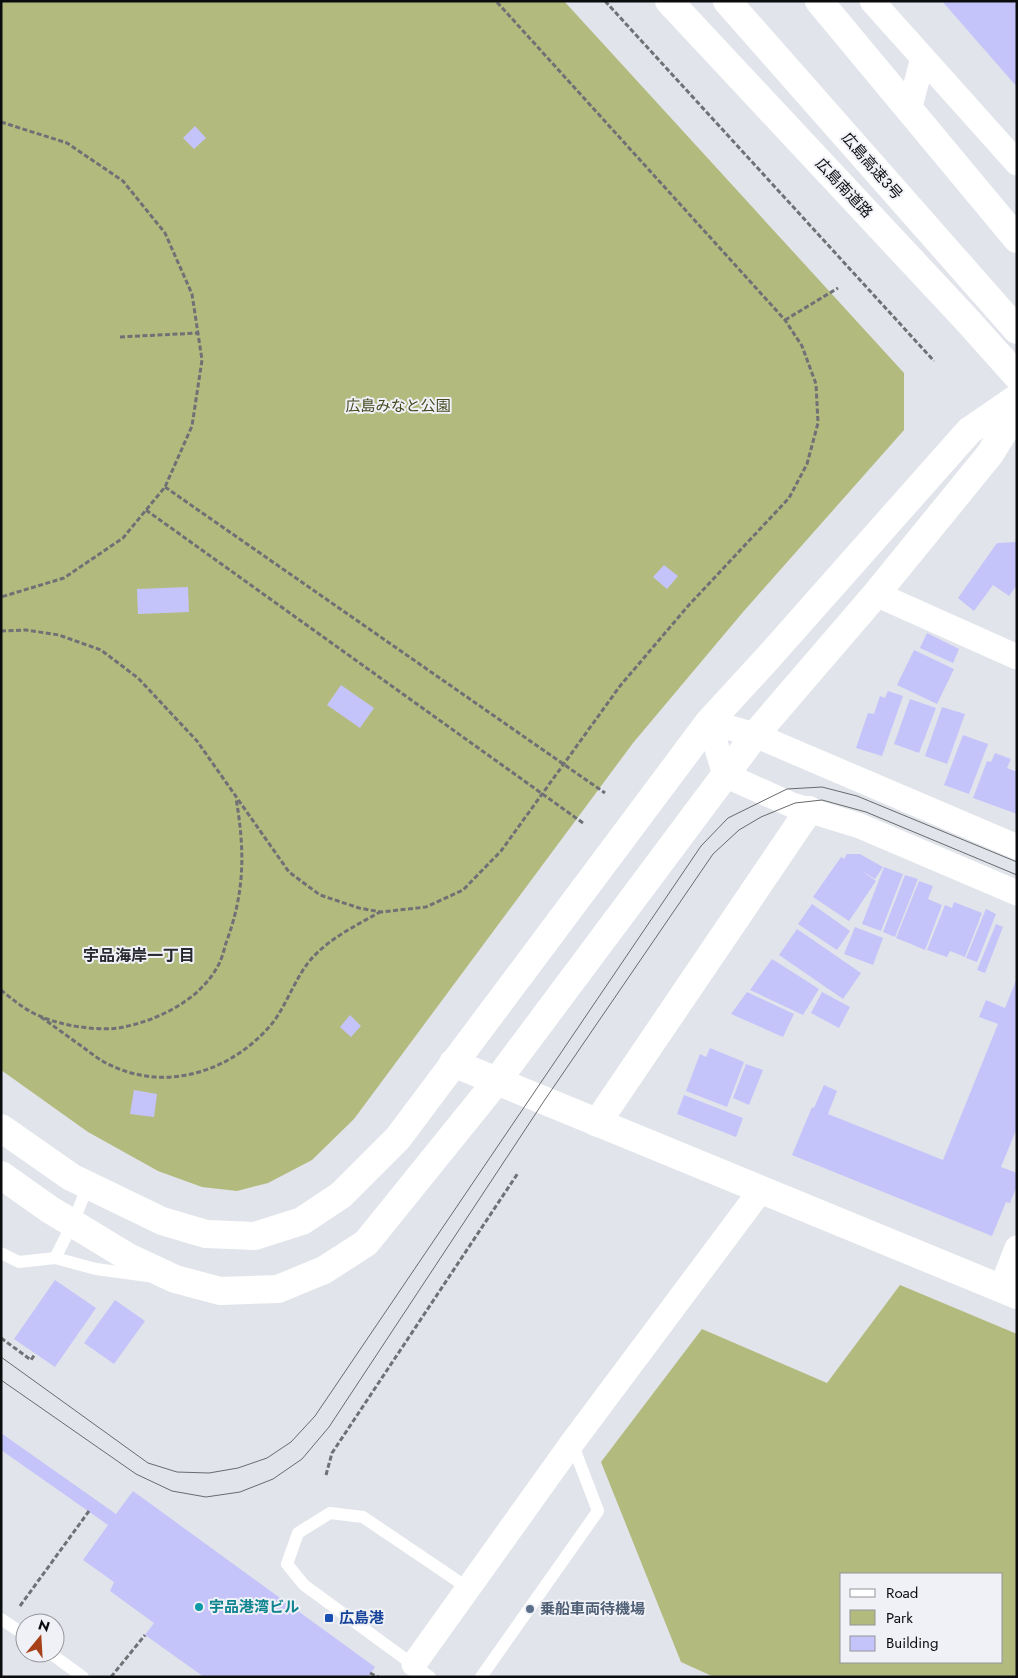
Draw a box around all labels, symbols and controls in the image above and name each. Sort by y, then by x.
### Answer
street label: 広島高速3号 [836,127,908,205]
street label: 広島南道路 [810,153,878,223]
park label: 広島みなと公園 [345,395,451,417]
district label: 宇品海岸一丁目 [83,944,195,967]
legend [840,1573,1003,1663]
text: Road [886,1582,918,1604]
place label: 宇品港湾ビル [209,1596,299,1618]
place label: 乗船車両待機場 [540,1598,645,1620]
marker: 宇品港湾ビル [193,1601,205,1613]
marker: 乗船車両待機場 [524,1603,536,1615]
place label: 広島港 [339,1607,384,1629]
text: Park [886,1607,913,1629]
marker: 広島港 [323,1612,335,1624]
north arrow [15,1613,65,1663]
text: N [36,1614,52,1637]
text: Building [886,1632,938,1654]

